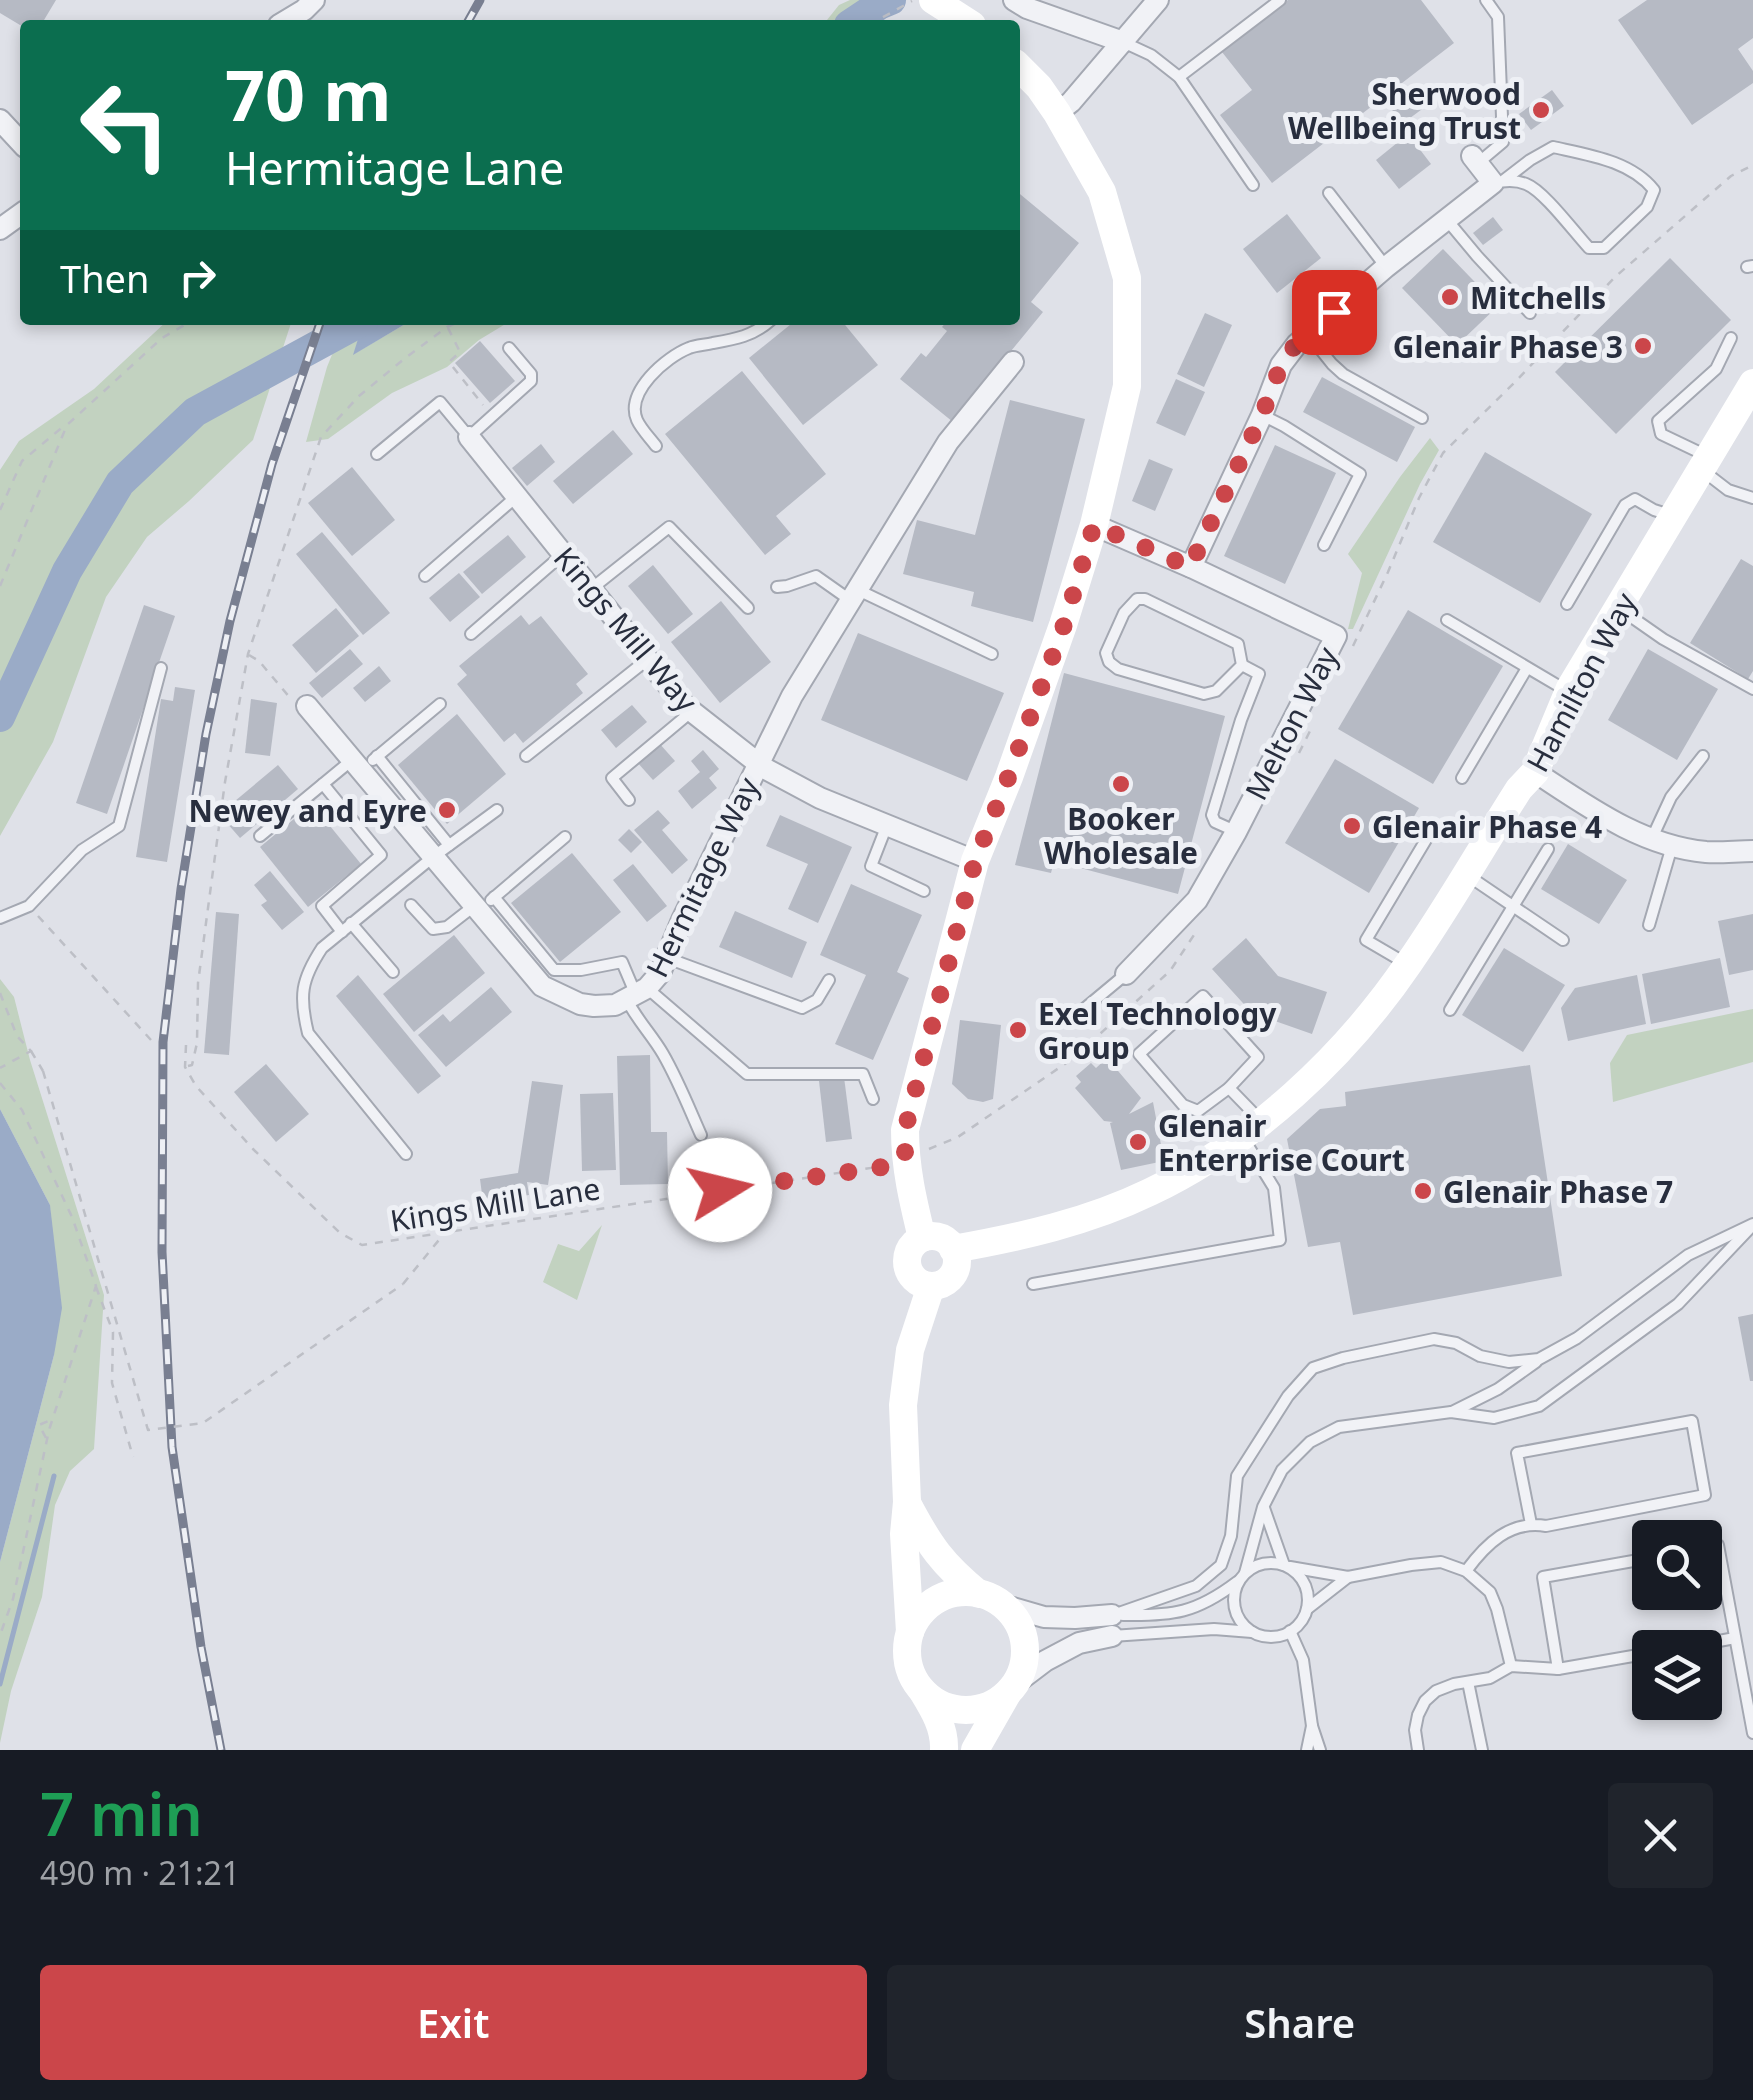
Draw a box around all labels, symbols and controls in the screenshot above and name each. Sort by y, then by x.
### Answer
text: 70 m [225,46,392,142]
icon: left [60,60,190,190]
place label: Sherwood Wellbeing Trust [1288,73,1521,148]
marker: Sherwood Wellbeing Trust [1530,99,1552,121]
text: Hermitage Lane [225,137,564,198]
icon: right [170,250,225,305]
text: Then [60,252,150,304]
pin [1292,270,1377,355]
place label: Mitchells [1470,277,1606,318]
icon: arrive [1307,285,1362,340]
marker: Mitchells [1439,286,1461,308]
place label: Glenair Phase 3 [1393,326,1623,367]
marker: Glenair Phase 3 [1632,335,1654,357]
street label: Kings Mill Way [545,538,707,721]
street label: Hamilton Way [1517,585,1646,779]
street label: Melton Way [1235,639,1347,807]
street label: Hermitage Way [636,770,768,984]
marker: Booker Wholesale [1110,773,1132,795]
place label: Newey and Eyre [189,790,427,831]
place label: Booker Wholesale [1044,798,1198,873]
marker: Newey and Eyre [436,799,458,821]
place label: Glenair Phase 4 [1372,806,1602,847]
marker: Glenair Phase 4 [1341,815,1363,837]
place label: Exel Technology Group [1038,993,1277,1068]
marker: Exel Technology Group [1007,1019,1029,1041]
place label: Glenair Enterprise Court [1158,1105,1405,1180]
marker: Glenair Enterprise Court [1127,1131,1149,1153]
position arrow [668,1138,772,1242]
street label: Kings Mill Lane [387,1167,603,1241]
place label: Glenair Phase 7 [1443,1171,1673,1212]
marker: Glenair Phase 7 [1412,1180,1434,1202]
map controls [1632,1520,1722,1720]
button: search [1632,1520,1722,1610]
button: layers [1632,1630,1722,1720]
text: 7 min [40,1772,203,1854]
button: close [1608,1783,1713,1888]
text: 490 m · 21:21 [40,1851,240,1894]
button: Exit [40,1965,867,2080]
button: Share [887,1965,1713,2080]

